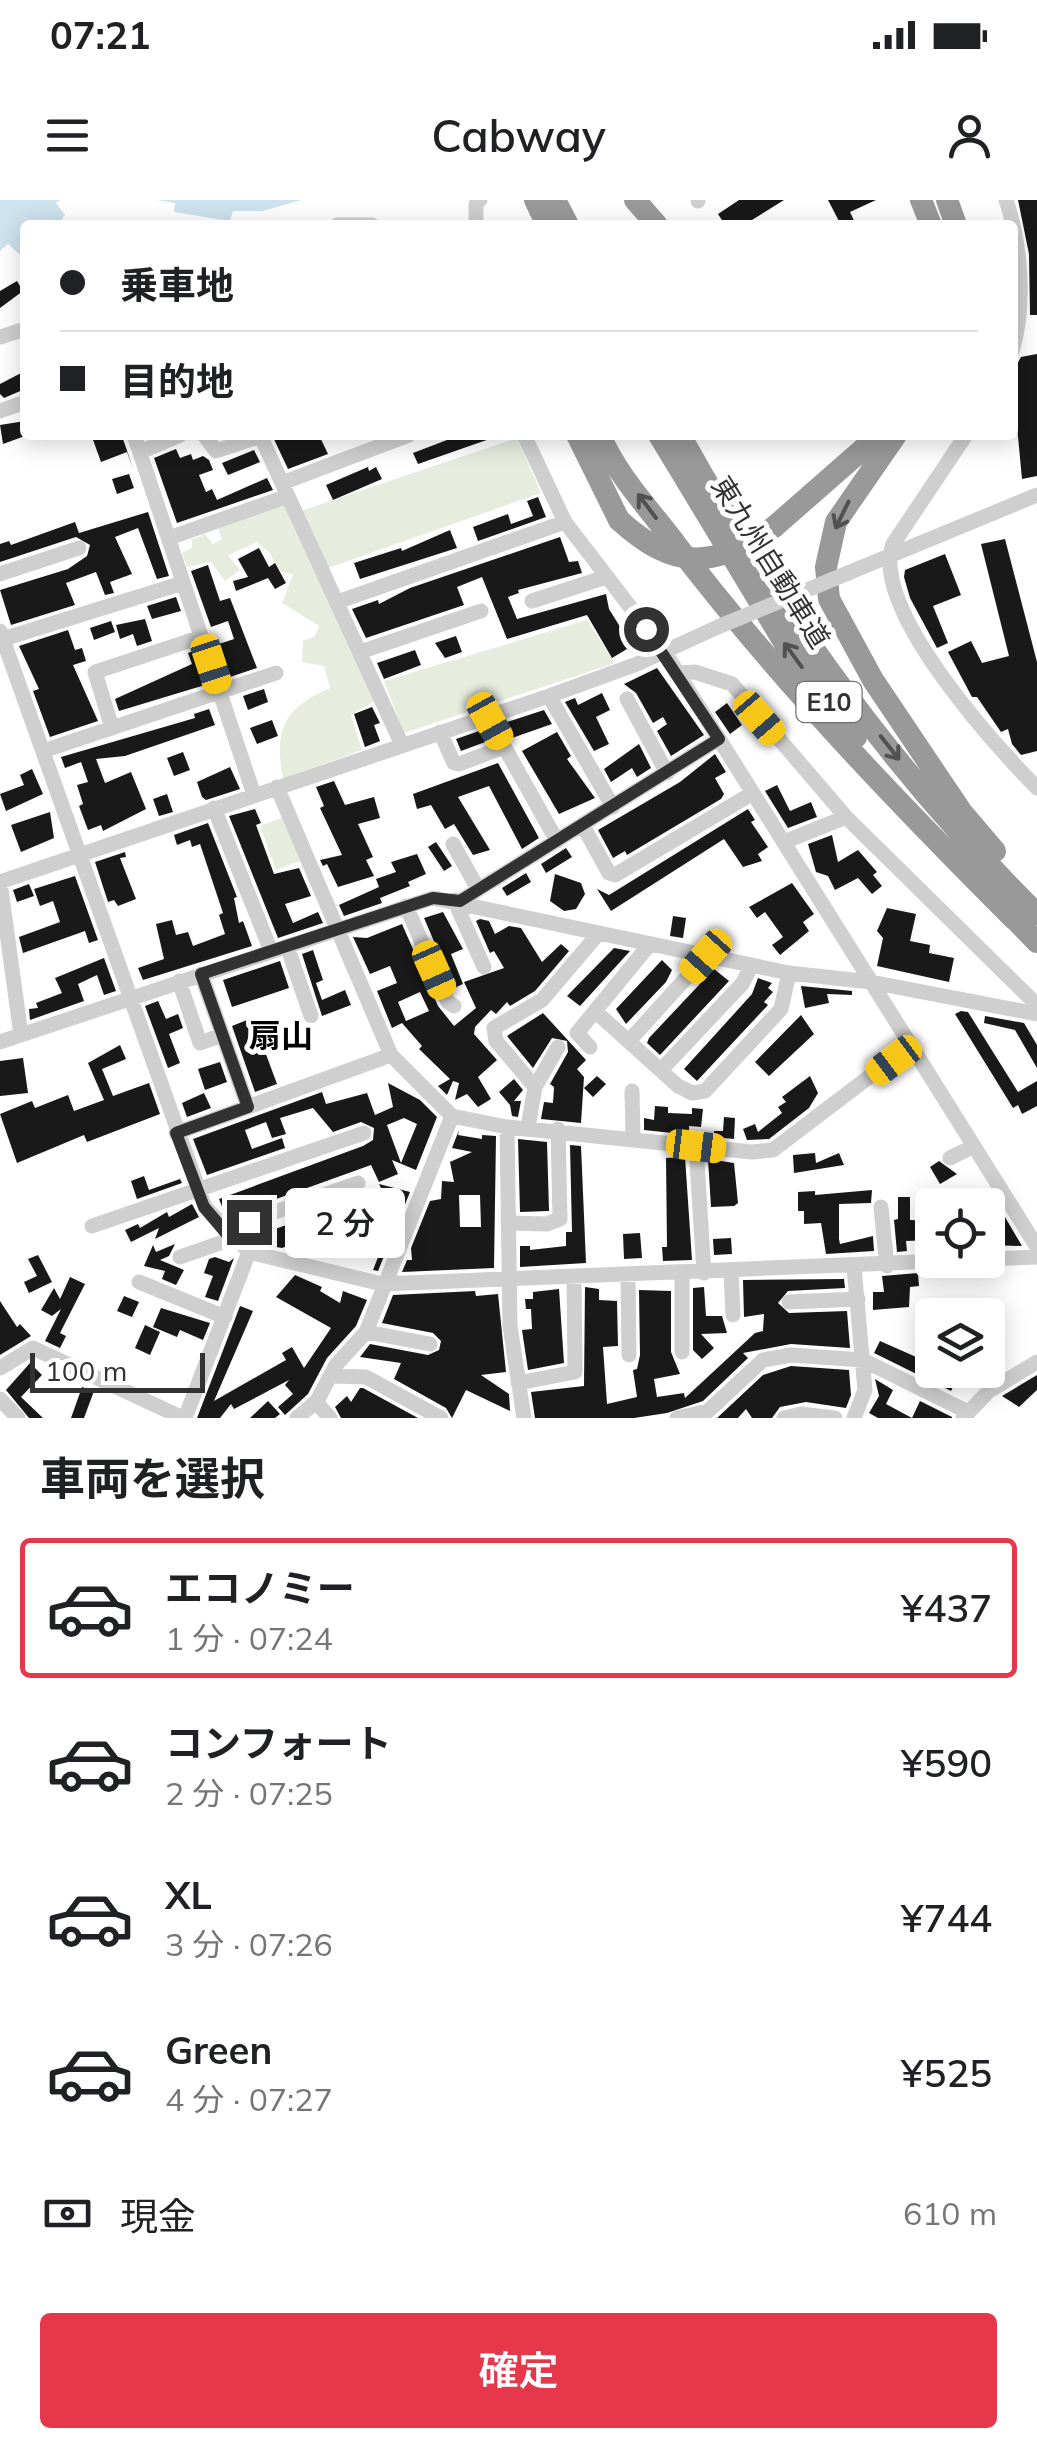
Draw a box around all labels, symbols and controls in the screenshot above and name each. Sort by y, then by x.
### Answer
text: 07:21 [50,11,151,59]
text: Cabway [431,107,606,163]
icon: menu [40,108,95,163]
icon: person [942,108,997,163]
text: 乗車地 [120,261,234,309]
text: 目的地 [120,357,234,405]
street label: 東九州自動車道 [705,469,838,654]
one-way arrow [637,493,658,520]
one-way arrow [831,500,850,530]
route start [624,607,669,652]
car [187,631,235,697]
one-way arrow [783,641,804,669]
road number: E10 [796,682,862,722]
car [728,686,790,750]
car [462,687,518,755]
one-way arrow [879,734,900,761]
car [675,924,737,988]
car [408,936,460,1004]
district label: 扇山 [249,1015,313,1055]
car [861,1030,927,1090]
car [664,1127,728,1165]
callout: 2 分 [284,1187,404,1257]
map controls [915,1188,1005,1388]
button: locate [915,1188,1005,1278]
route end [227,1200,272,1245]
text: 2 分 [315,1203,375,1243]
button: layers [915,1298,1005,1388]
scale bar [30,1348,205,1392]
text: 100 m [45,1353,127,1388]
text: 車両を選択 [40,1450,265,1506]
icon: car [45,1563,135,1653]
text: エコノミー [165,1564,355,1612]
text: ¥437 [901,1584,992,1632]
text: 1 分 · 07:24 [165,1618,333,1658]
icon: car [45,1718,135,1808]
text: コンフォート [165,1719,392,1767]
text: ¥590 [901,1739,992,1787]
text: 2 分 · 07:25 [165,1773,333,1813]
text: XL [165,1871,212,1919]
icon: car [45,1873,135,1963]
text: ¥744 [901,1894,992,1942]
text: 3 分 · 07:26 [165,1924,333,1964]
text: Green [165,2026,272,2074]
icon: car [45,2028,135,2118]
text: ¥525 [901,2049,992,2097]
text: 4 分 · 07:27 [165,2079,333,2119]
icon: cash [40,2186,95,2241]
text: 現金 [120,2192,196,2240]
text: 610 m [903,2193,997,2233]
button: 確定 [40,2313,997,2428]

